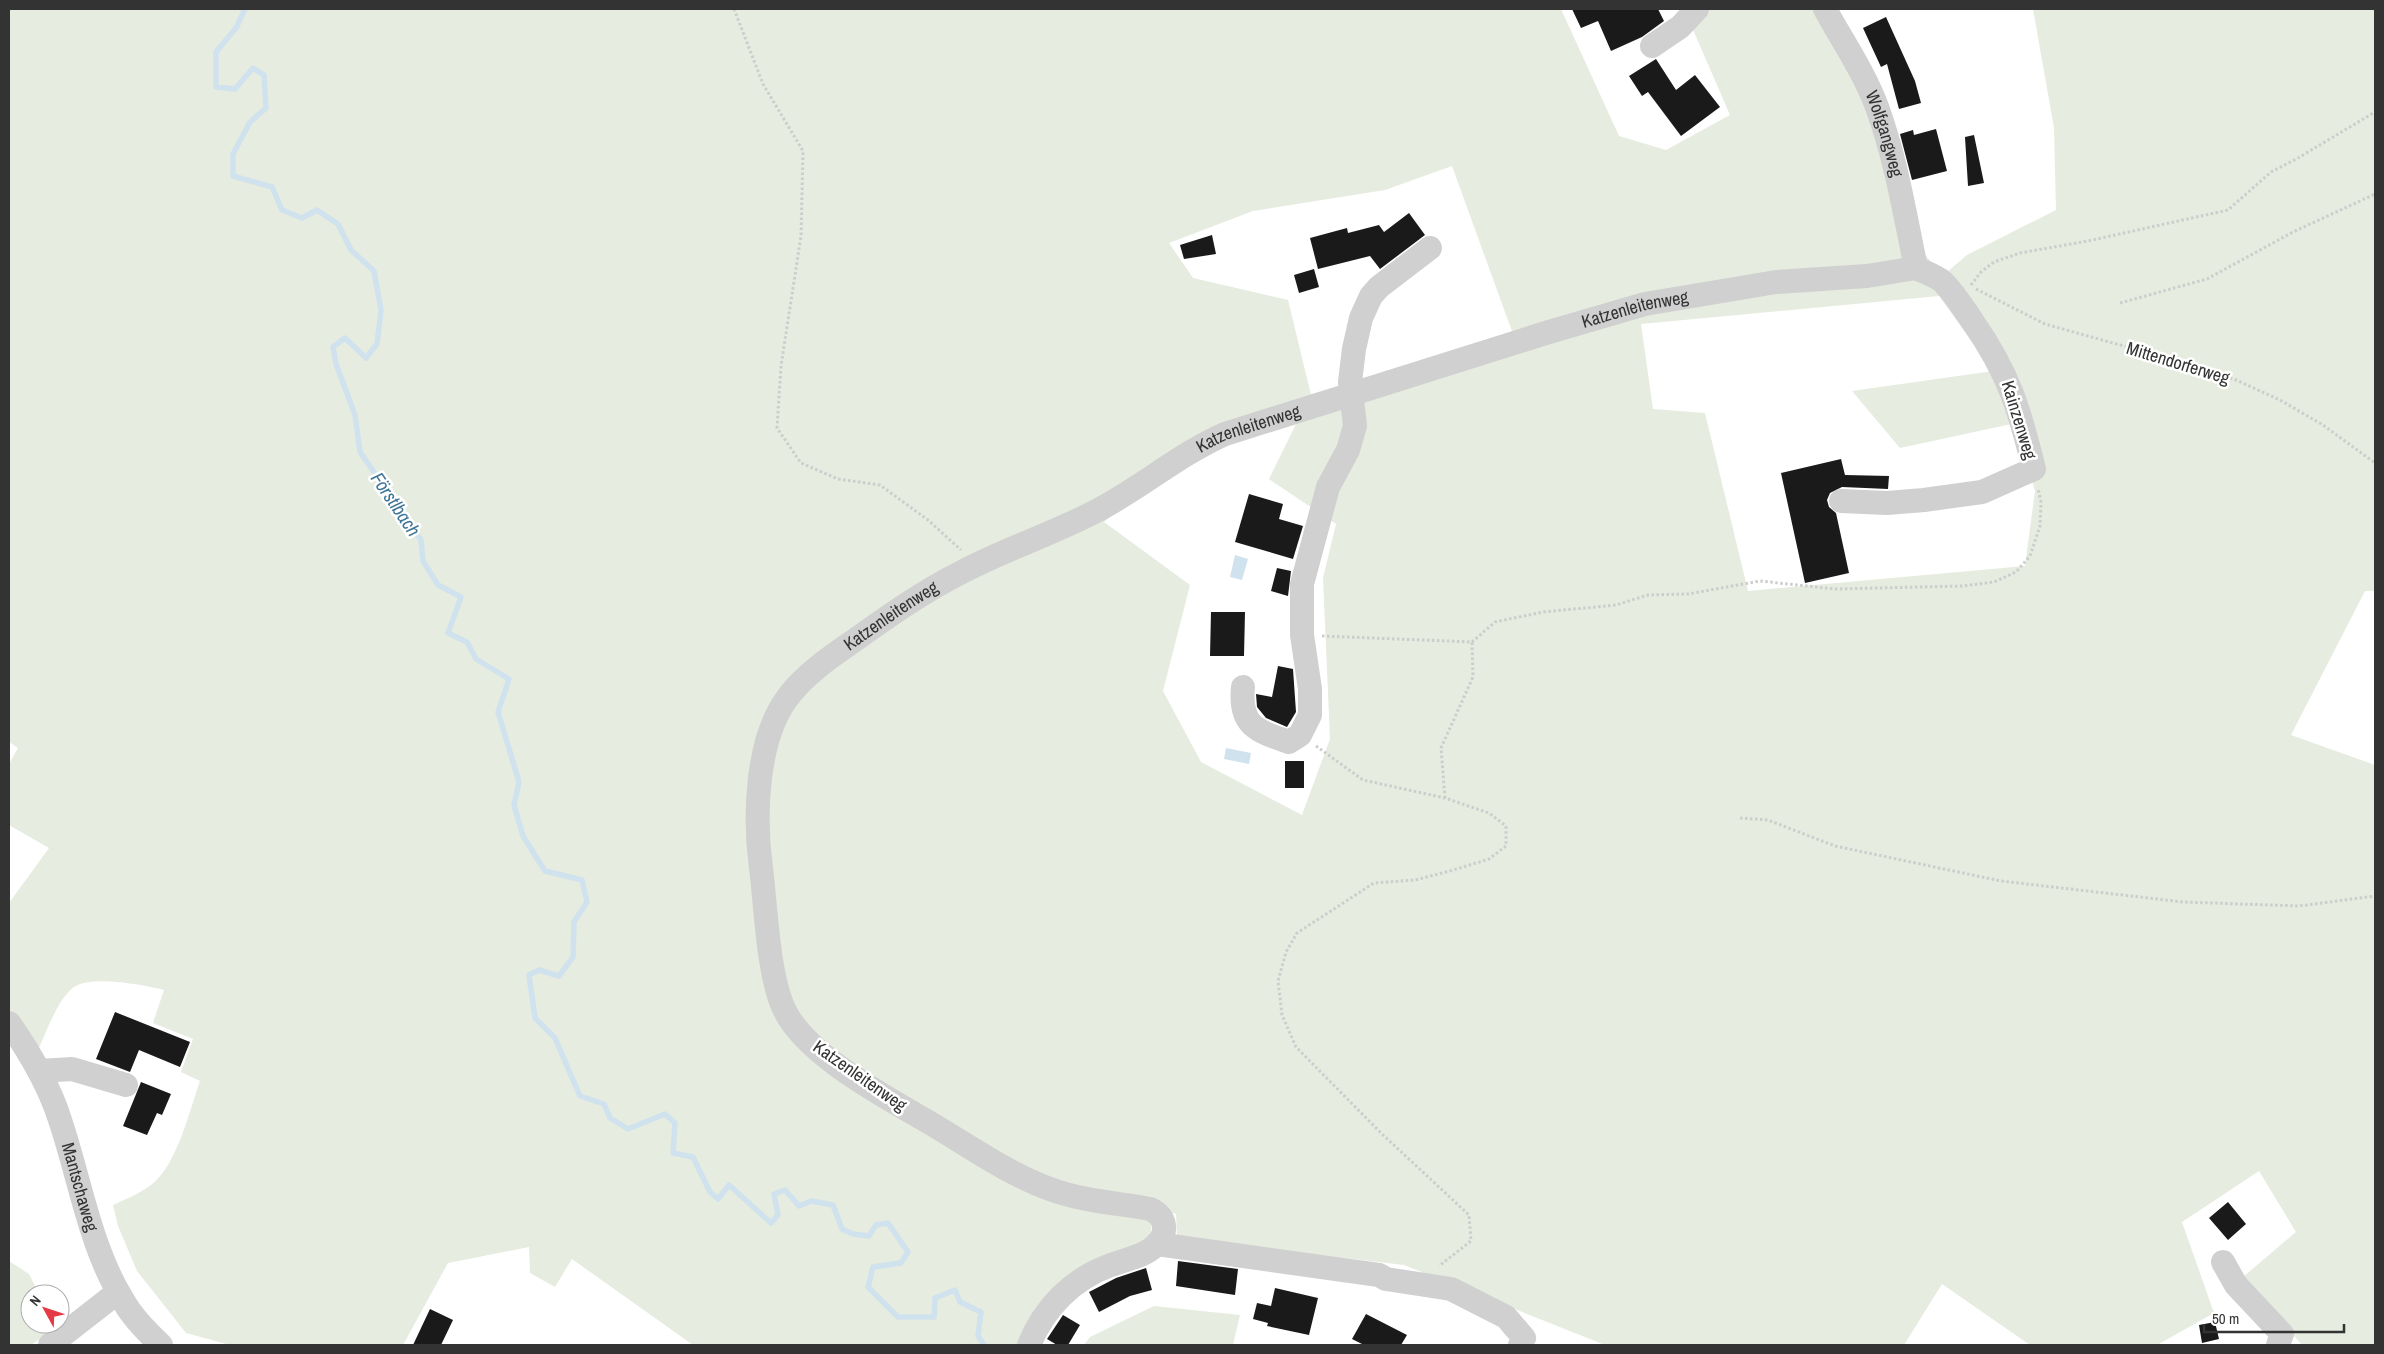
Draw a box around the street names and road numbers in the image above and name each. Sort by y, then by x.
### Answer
street label: Wolfgangweg [1860,86,1910,180]
street label: Katzenleitenweg [1578,284,1691,334]
street label: Mittendorferweg [2123,335,2234,390]
street label: Kainzenweg [1996,377,2044,463]
street label: Katzenleitenweg [1191,398,1304,458]
street label: Katzenleitenweg [838,574,943,656]
street label: Katzenleitenweg [808,1034,913,1118]
street label: Mantschaweg [56,1140,105,1235]

